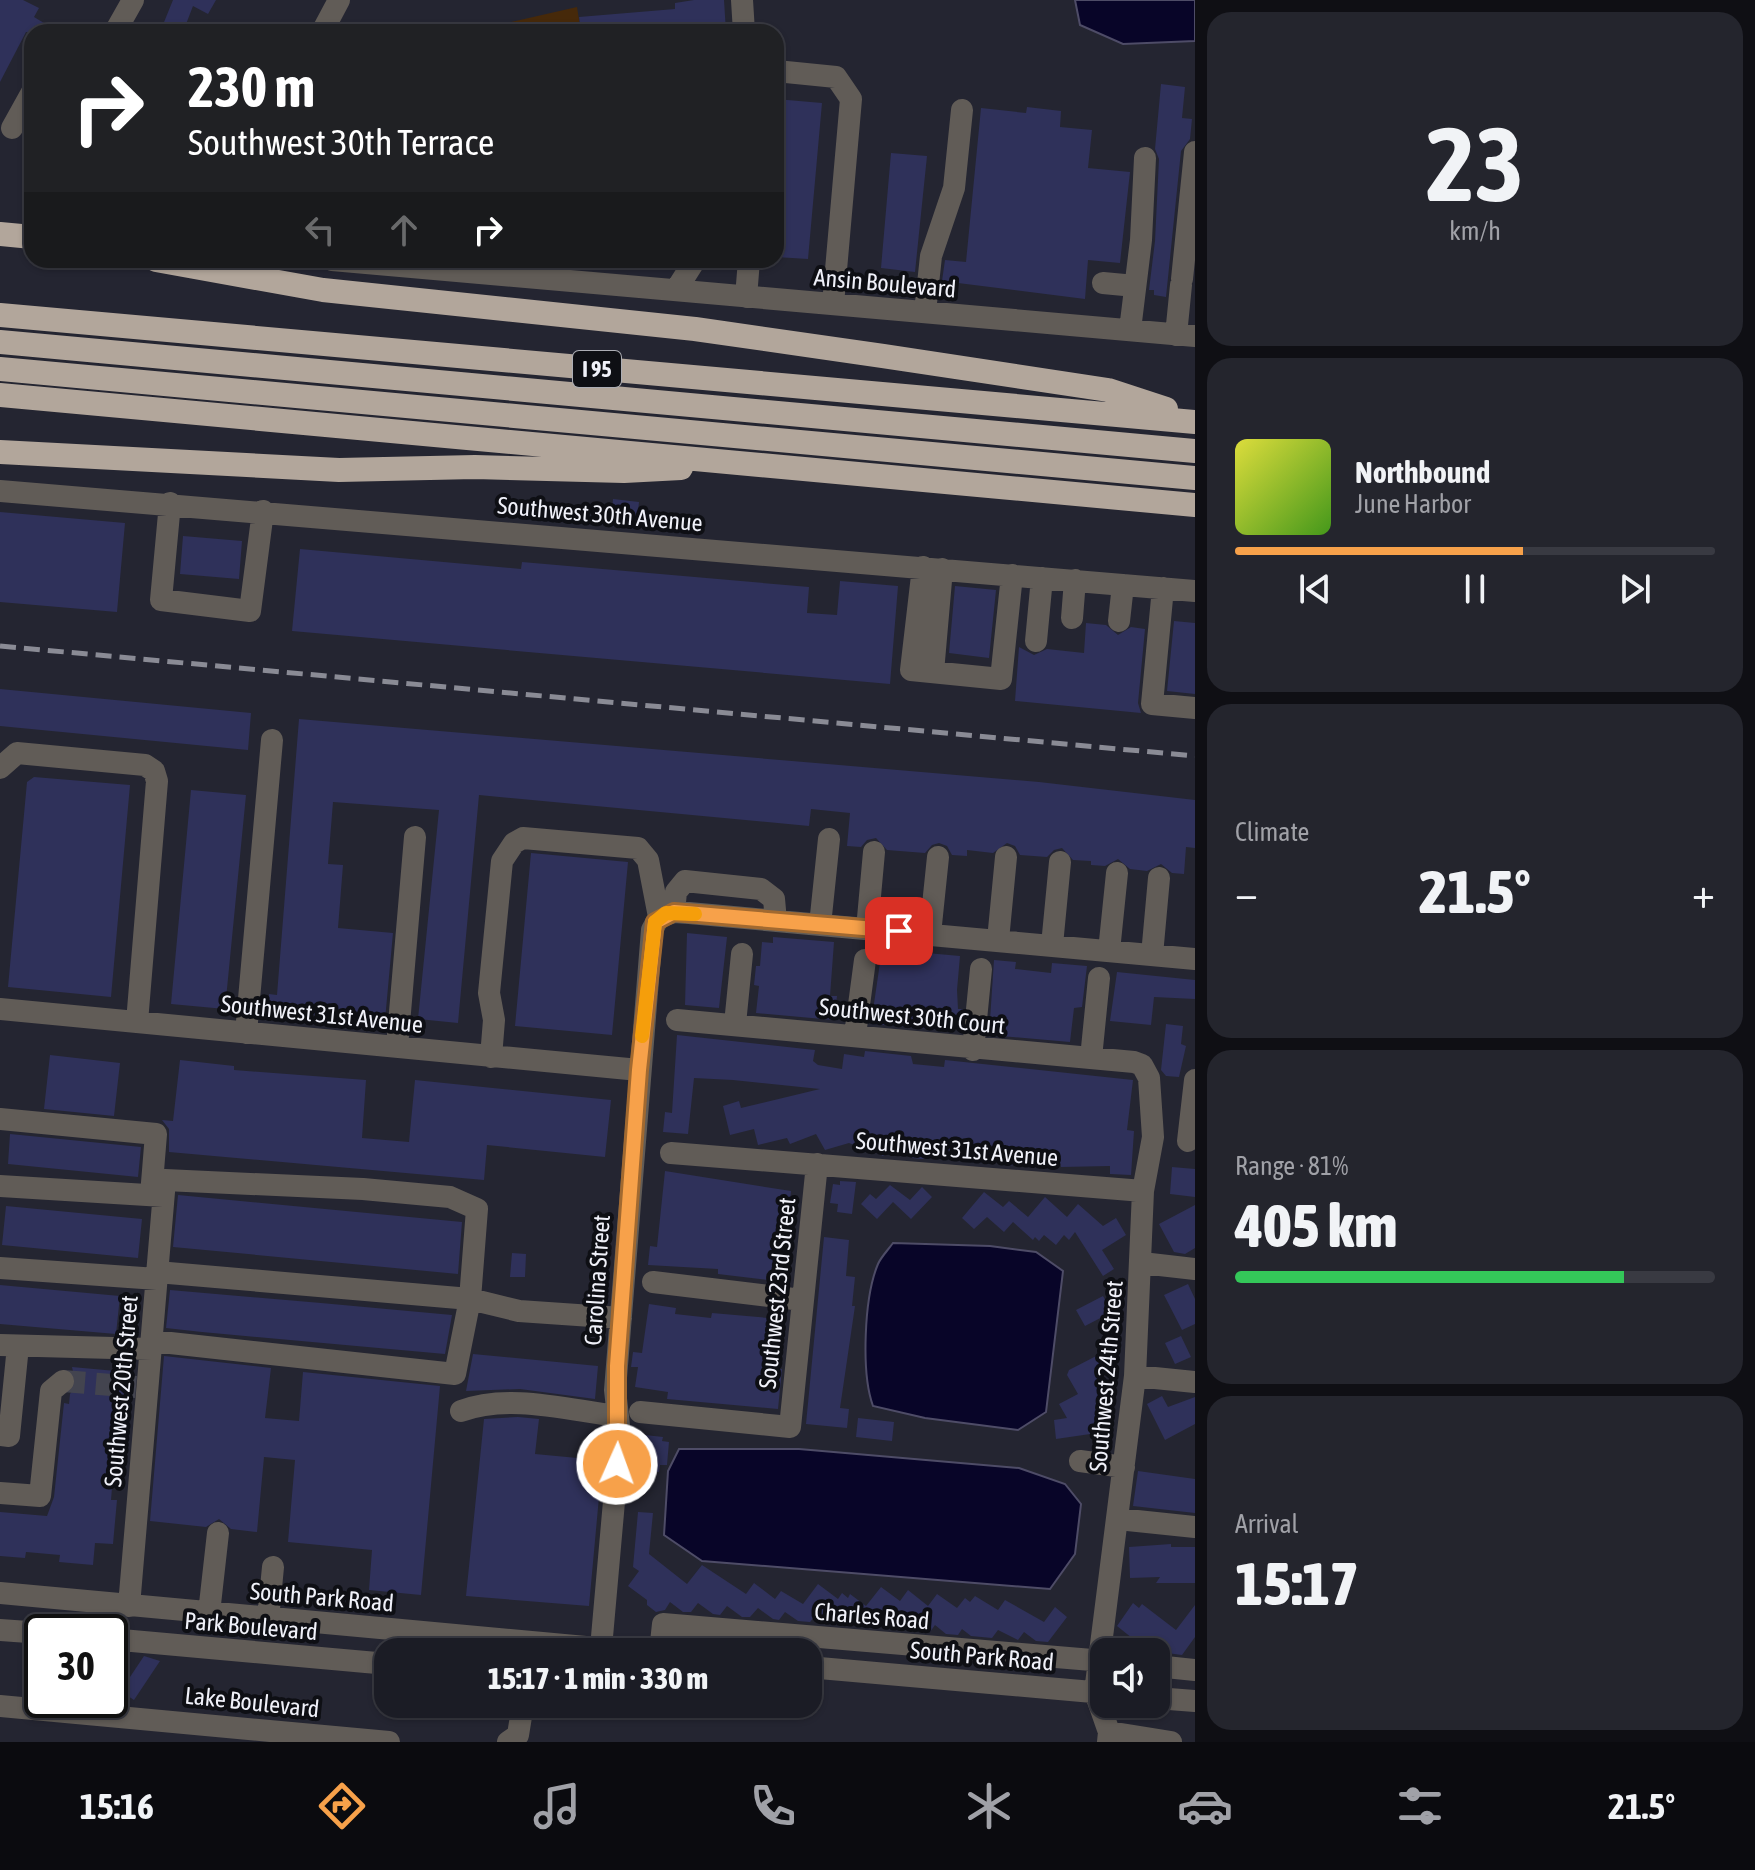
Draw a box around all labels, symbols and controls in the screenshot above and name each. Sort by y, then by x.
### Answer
text: 230 m [188,55,315,119]
icon: right [56,56,160,160]
text: 23 [1426,104,1524,223]
text: Southwest 30th Terrace [188,121,494,163]
icon: left [298,208,342,252]
icon: ahead [382,208,426,252]
icon: right [466,208,510,252]
text: km/h [1449,216,1501,246]
street label: Ansin Boulevard [813,263,957,303]
road number: I 95 [573,351,621,387]
text: Northbound [1355,455,1490,489]
text: June Harbor [1355,489,1471,519]
street label: Southwest 30th Avenue [496,492,704,536]
icon: previous [1293,567,1337,611]
icon: pause [1453,567,1497,611]
icon: next [1613,567,1657,611]
text: Climate [1235,817,1309,847]
text: 21.5° [1419,857,1531,926]
text: − [1235,867,1258,917]
text: + [1692,867,1715,917]
pin [865,897,933,965]
icon: arrive [877,909,921,953]
street label: Southwest 31st Avenue [220,990,424,1038]
street label: Southwest 30th Court [818,993,1006,1039]
street label: Southwest 31st Avenue [855,1127,1059,1171]
text: Range · 81% [1235,1151,1348,1181]
text: 405 km [1235,1191,1397,1260]
street label: Southwest 23rd Street [754,1196,800,1390]
street label: Carolina Street [579,1214,615,1346]
street label: Southwest 24th Street [1084,1279,1128,1473]
street label: Southwest 20th Street [99,1294,143,1488]
position arrow [575,1422,659,1506]
text: Arrival [1235,1509,1299,1539]
text: 15:17 [1235,1549,1358,1618]
street label: South Park Road [249,1577,395,1617]
street label: Charles Road [813,1598,931,1634]
street label: Park Boulevard [183,1607,319,1645]
speed limit sign: 30 [24,1614,128,1718]
street label: South Park Road [909,1636,1055,1676]
map controls [1090,1638,1170,1718]
button: sound [1090,1638,1170,1718]
text: 15:17 · 1 min · 330 m [488,1661,708,1695]
street label: Lake Boulevard [183,1682,321,1722]
icon: directions [314,1778,370,1834]
icon: music [529,1778,585,1834]
icon: phone [745,1778,801,1834]
icon: climate [961,1778,1017,1834]
icon: car [1177,1778,1233,1834]
icon: filters [1392,1778,1448,1834]
text: 15:16 [80,1785,154,1827]
text: 21.5° [1608,1785,1675,1827]

